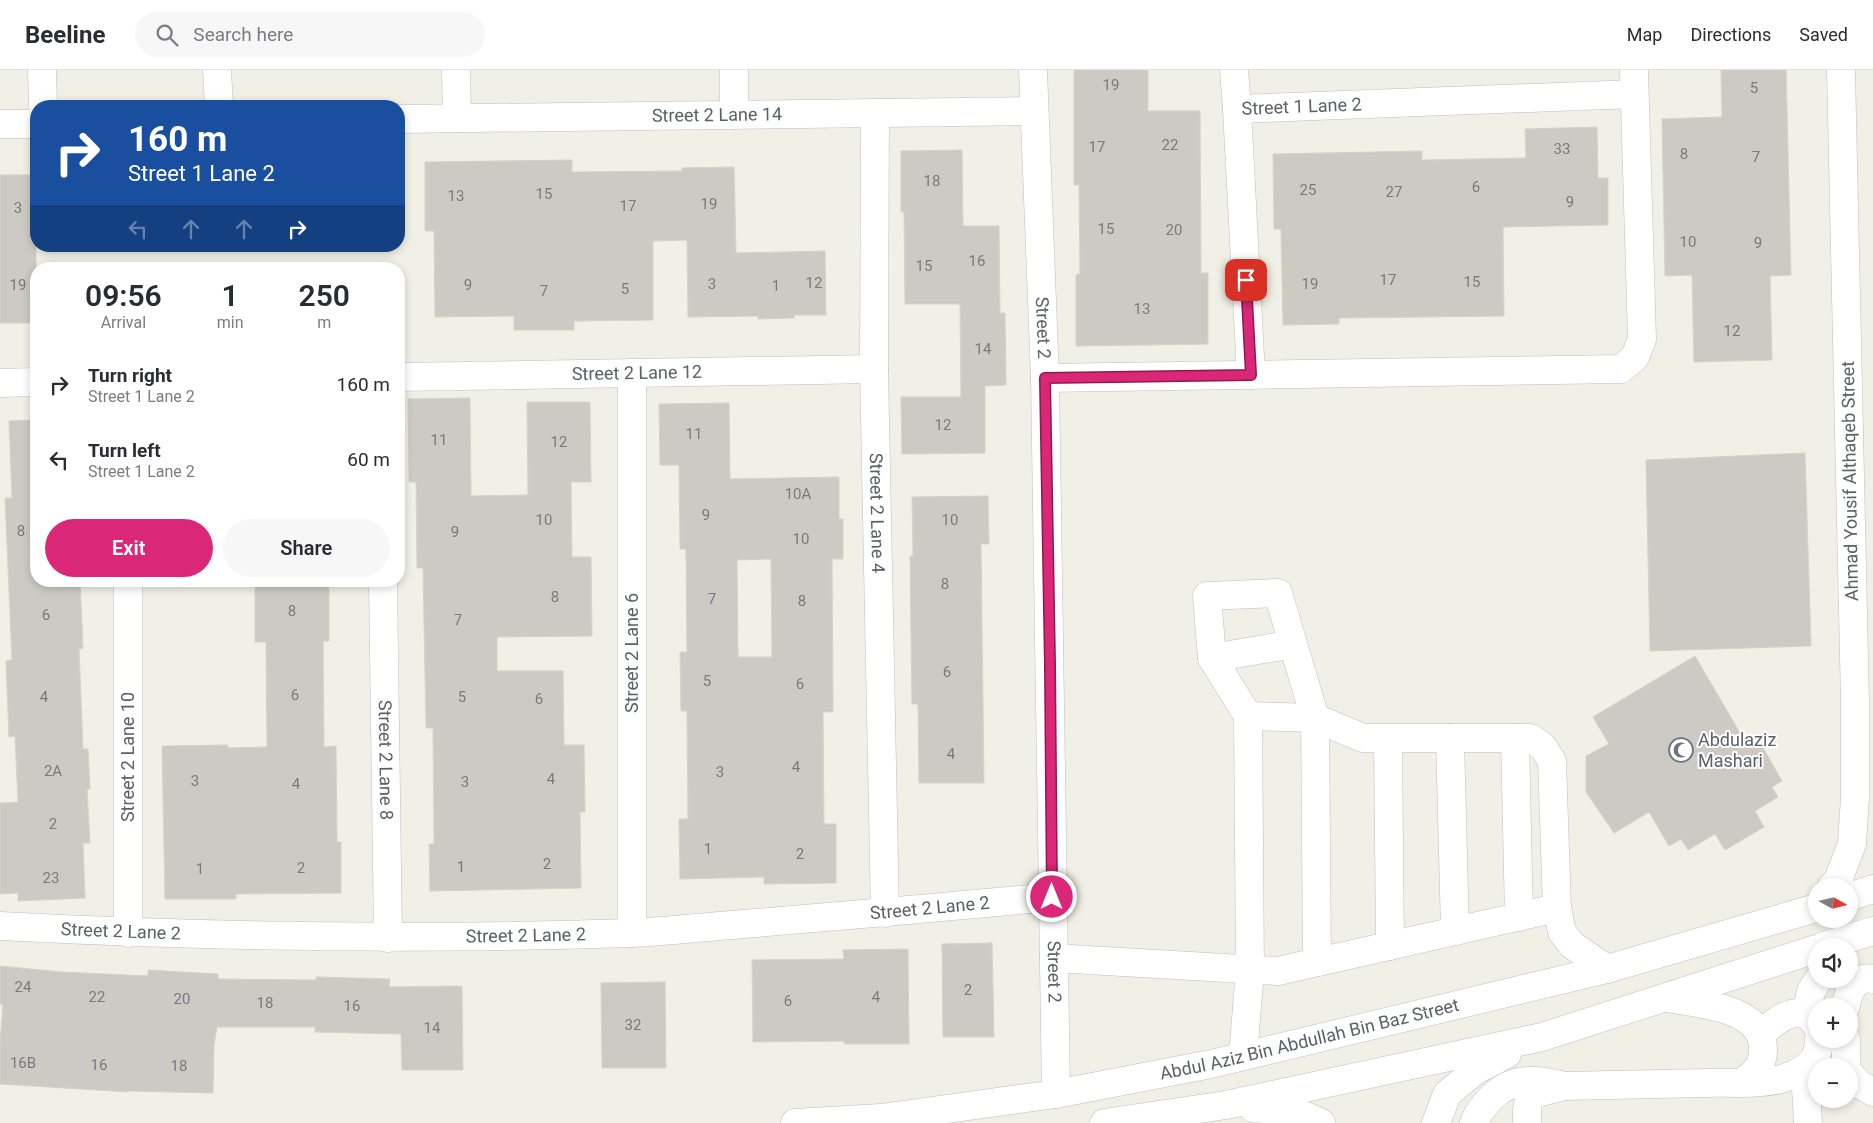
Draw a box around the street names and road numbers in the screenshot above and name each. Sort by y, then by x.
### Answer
street label: Street 1 Lane 2 [1241,93,1362,119]
street label: Street 2 Lane 14 [652,103,782,126]
street label: Street 2 [1032,296,1055,359]
street label: Street 2 Lane 12 [572,361,702,384]
street label: Ahmad Yousif Althaqeb Street [1837,361,1862,601]
street label: Street 2 Lane 4 [866,453,889,573]
street label: Street 2 Lane 6 [621,593,642,713]
street label: Street 2 Lane 10 [117,692,138,822]
street label: Street 2 Lane 8 [375,700,397,820]
street label: Street 2 Lane 2 [869,892,990,923]
street label: Street 2 Lane 2 [60,918,181,943]
street label: Street 2 Lane 2 [466,923,586,946]
street label: Street 2 [1044,940,1066,1003]
street label: Abdul Aziz Bin Abdullah Bin Baz Street [1158,994,1461,1084]

